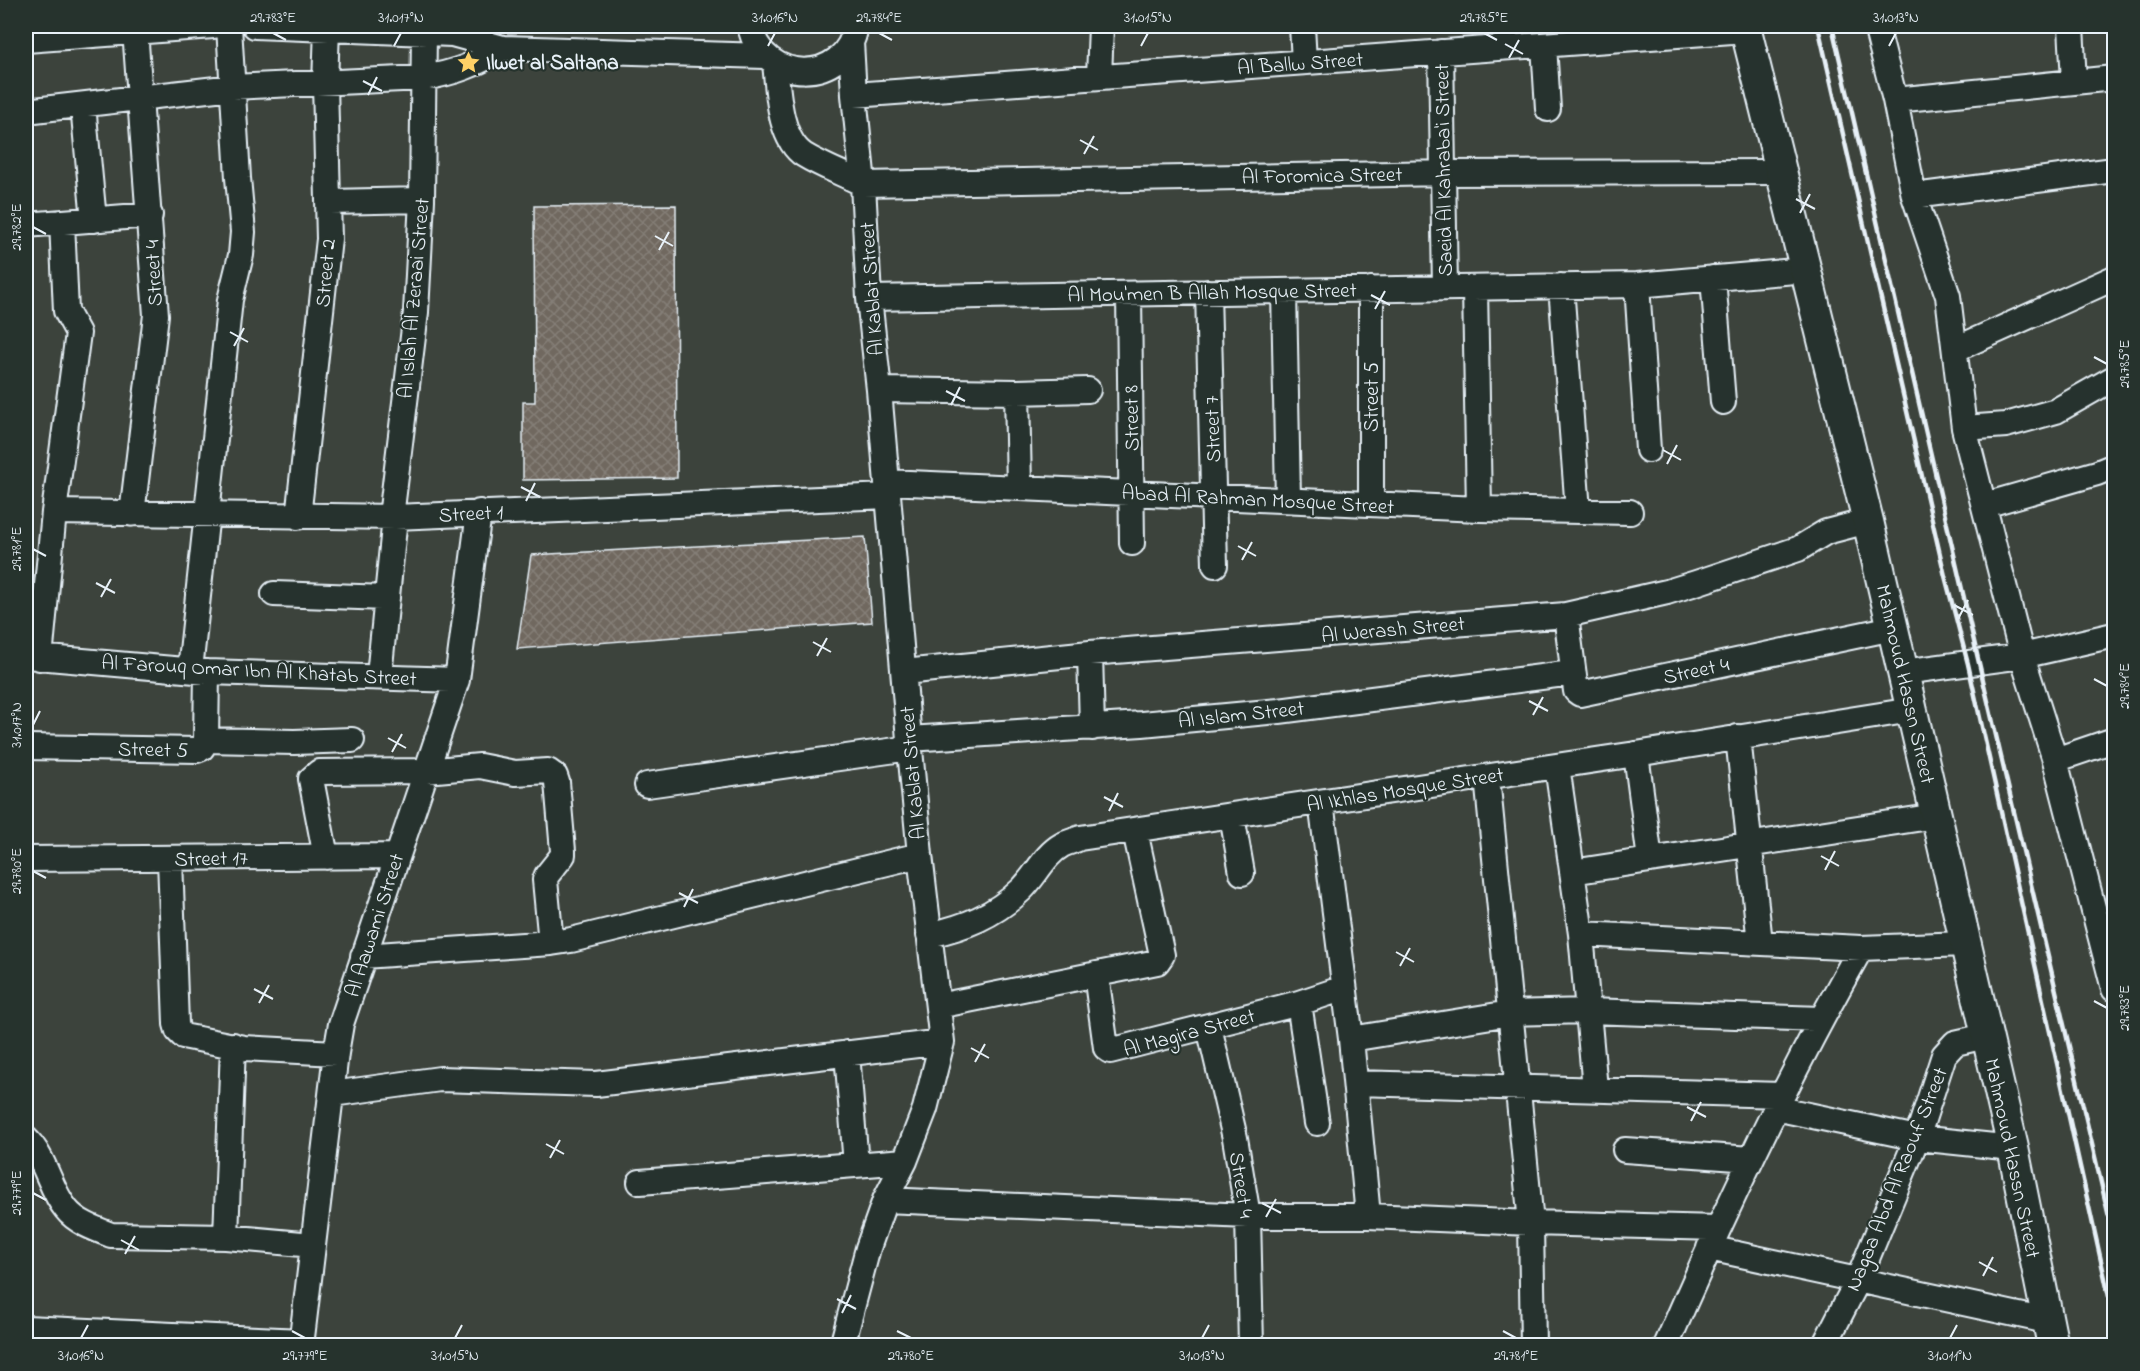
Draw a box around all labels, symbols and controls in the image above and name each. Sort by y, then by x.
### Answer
text: 29.783°E [250,7,296,29]
text: 31.017°N [378,7,424,29]
text: 31.016°N [752,7,798,29]
text: 29.784°E [856,7,902,29]
text: 31.015°N [1124,7,1172,29]
text: 29.785°E [1460,7,1508,29]
text: 31.013°N [1873,7,1919,29]
street label: Al Ballw Street [1236,46,1364,84]
place icon: Ilwet al Saltana [455,49,481,75]
place label: Ilwet al Saltana [486,49,619,79]
street label: Saeid Al Kahraba'i Street [1428,63,1462,277]
street label: Al Foromica Street [1241,161,1403,193]
street label: Al Islah Al Zeraai Street [391,196,439,400]
text: 29.782°E [6,203,28,251]
street label: Al Kablat Street [853,221,893,357]
street label: Street 4 [138,238,172,307]
street label: Street 2 [309,238,345,309]
street label: Al Mou'men B Allah Mosque Street [1067,276,1357,312]
text: 29.785°E [2114,340,2136,388]
street label: Street 5 [1358,362,1388,432]
street label: Street 8 [1117,385,1149,451]
street label: Street 7 [1198,395,1230,463]
street label: Abad Al Rahman Mosque Street [1121,479,1395,523]
street label: Street 1 [438,498,505,532]
text: 29.781°E [6,527,28,571]
street label: Mahmoud Hassn Street [1867,582,1942,787]
street label: Al Werash Street [1320,610,1466,652]
street label: Al Farouq Omar Ibn Al Khatab Street [100,649,417,695]
street label: Street 4 [1661,650,1733,694]
text: 29.784°E [2114,663,2136,709]
street label: Al Islam Street [1177,694,1306,738]
text: 31.017°N [6,702,28,748]
street label: Al Kablat Street [893,705,935,841]
street label: Street 5 [118,735,188,767]
street label: Al Ikhlas Mosque Street [1305,761,1506,821]
street label: Street 17 [174,844,248,876]
text: 29.780°E [6,848,28,894]
street label: Al Aawami Street [339,850,413,1001]
text: 29.783°E [2114,985,2136,1031]
street label: Al Magira Street [1120,1002,1259,1068]
street label: Mahmoud Hassn Street [1975,1056,2047,1261]
street label: Nagaa Abd Al Raouf Street [1839,1063,1958,1297]
street label: Street 4 [1220,1150,1260,1221]
text: 29.779°E [6,1170,28,1216]
text: 31.016°N [58,1345,104,1367]
text: 29.779°E [282,1345,328,1367]
text: 31.015°N [431,1345,479,1367]
text: 29.780°E [888,1345,934,1367]
text: 31.013°N [1179,1345,1225,1367]
text: 29.781°E [1494,1345,1538,1367]
text: 31.011°N [1928,1345,1972,1367]

